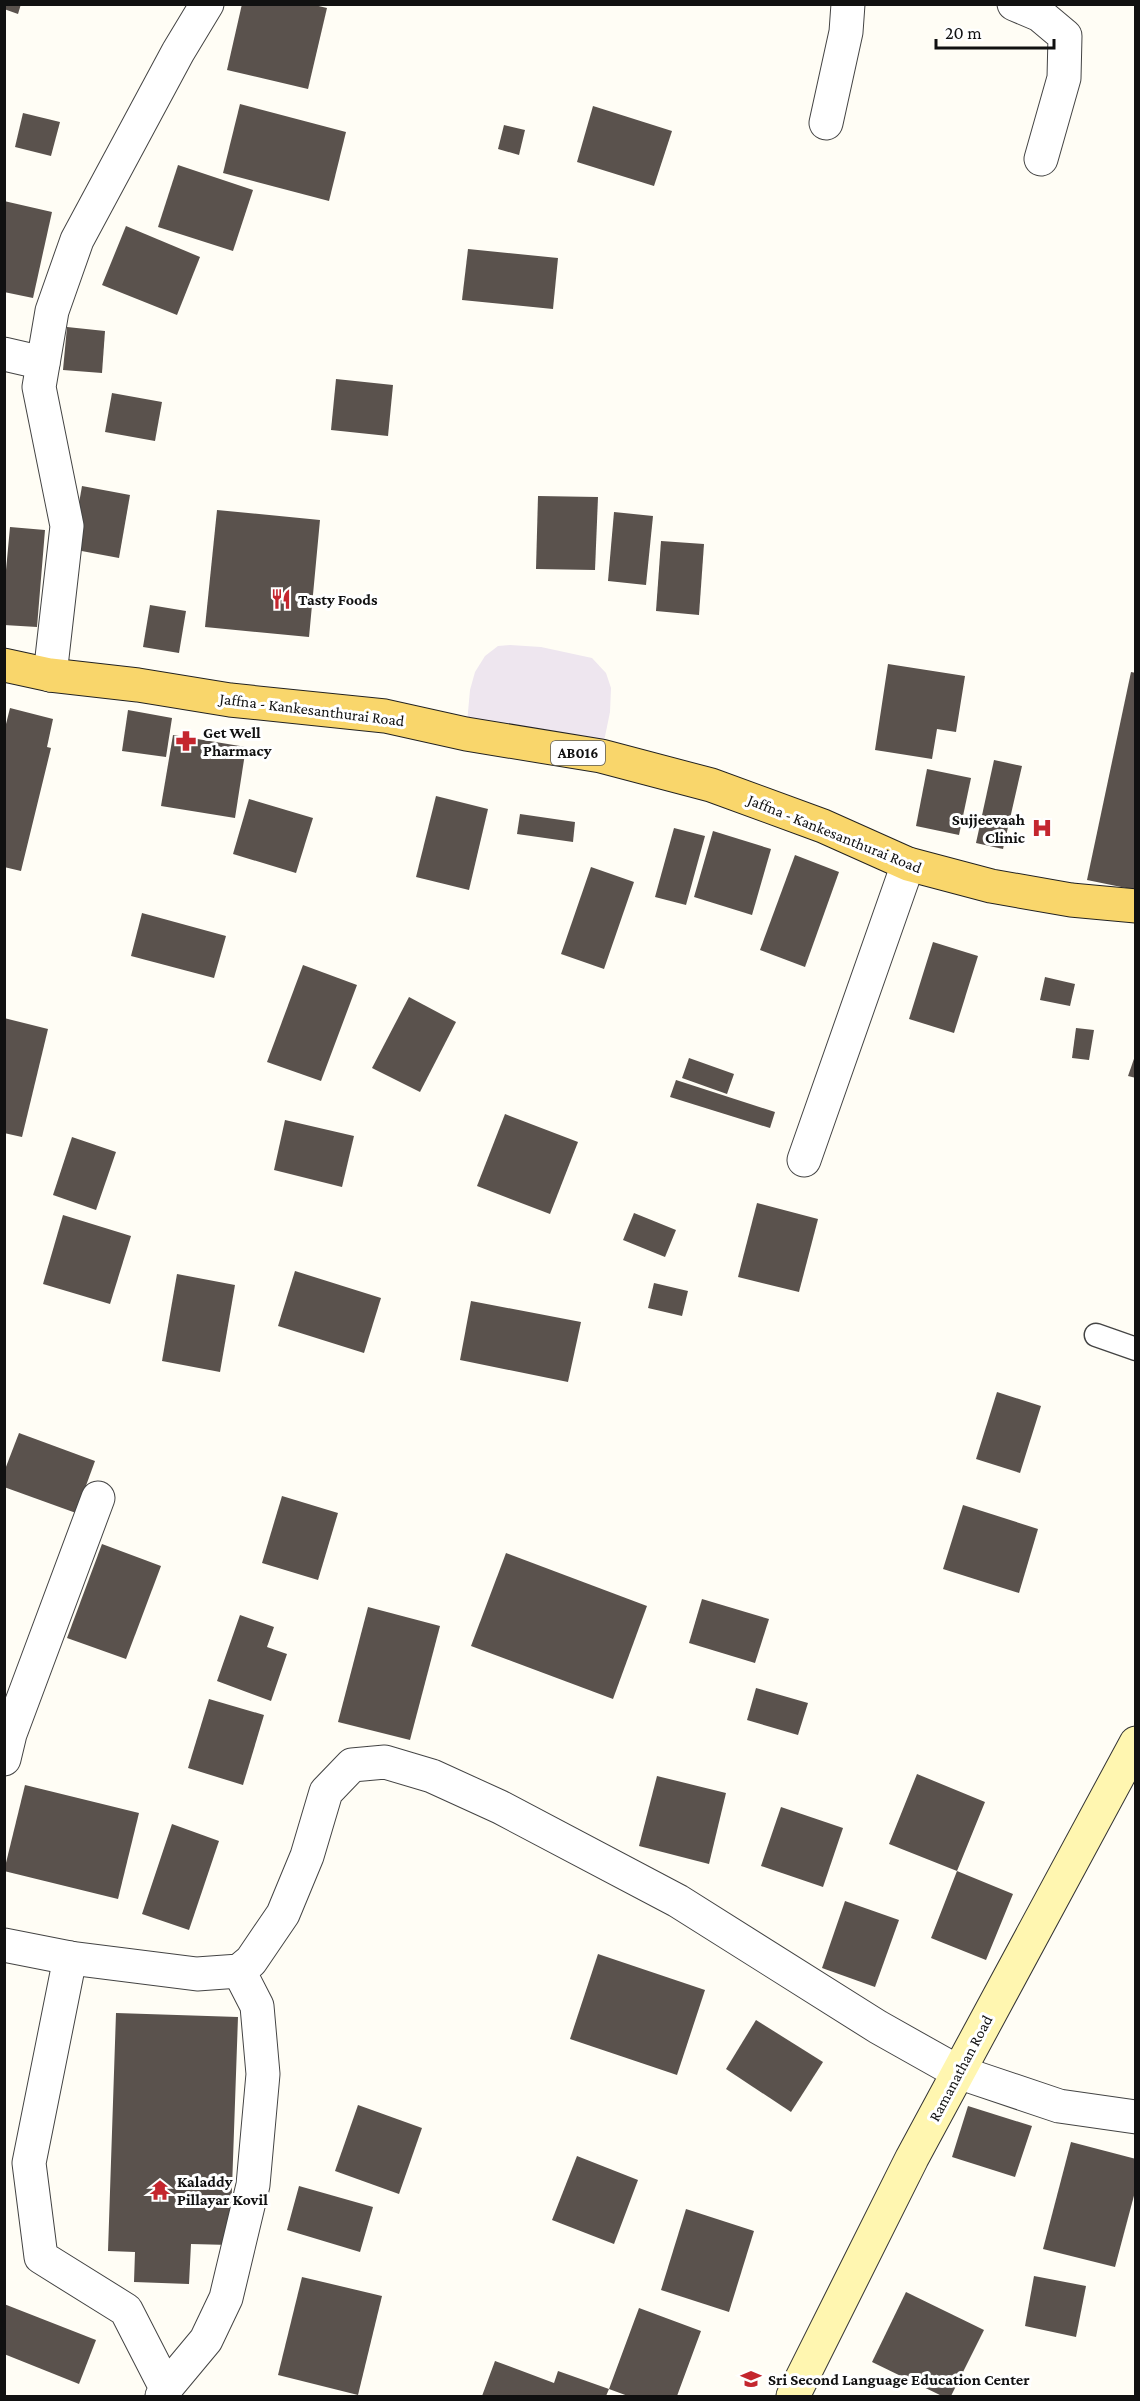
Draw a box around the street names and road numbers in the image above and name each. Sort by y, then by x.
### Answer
street label: Jaffna - Kankesanthurai Road [216,689,406,730]
road number: AB016 [551,741,605,765]
street label: Jaffna - Kankesanthurai Road [743,790,925,877]
street label: Ramanathan Road [925,2012,996,2124]

